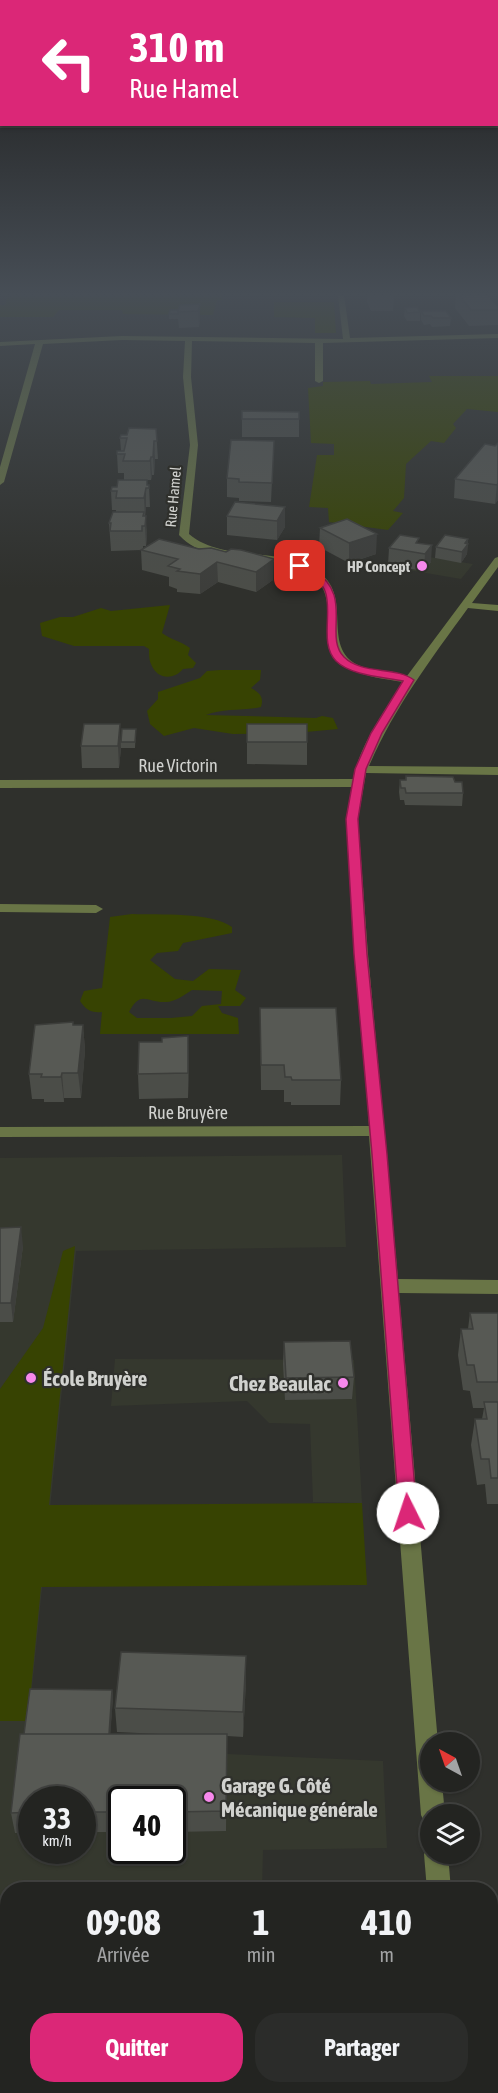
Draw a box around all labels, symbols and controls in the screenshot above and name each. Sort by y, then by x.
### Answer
text: 310 m [129,23,224,71]
icon: left [30,24,108,102]
text: Rue Hamel [129,73,239,104]
street label: Rue Hamel [162,466,184,528]
pin [274,540,325,591]
icon: arrive [283,549,316,582]
place label: HP Concept [347,558,411,575]
marker: HP Concept [415,559,429,573]
street label: Rue Victorin [138,755,218,776]
street label: Rue Bruyère [148,1102,228,1123]
place label: École Bruyère [43,1366,147,1390]
marker: École Bruyère [24,1371,38,1385]
place label: Chez Beaulac [229,1371,331,1395]
marker: Chez Beaulac [336,1376,350,1390]
position arrow [376,1481,440,1545]
north arrow [420,1732,480,1792]
map controls [420,1732,480,1864]
place label: Garage G. Côté Mécanique générale [221,1773,378,1821]
speed limit sign: 40 [108,1786,186,1864]
marker: Garage G. Côté Mécanique générale [202,1790,216,1804]
text: 33 [43,1801,71,1835]
button: layers [420,1804,480,1864]
text: km/h [42,1832,72,1849]
text: 09:08 [86,1901,161,1943]
text: 1 [253,1901,269,1943]
text: 410 [361,1901,412,1943]
text: Arrivée [97,1943,149,1966]
text: min [247,1943,275,1966]
text: m [379,1943,394,1966]
button: Quitter [30,2013,243,2082]
button: Partager [255,2013,468,2082]

